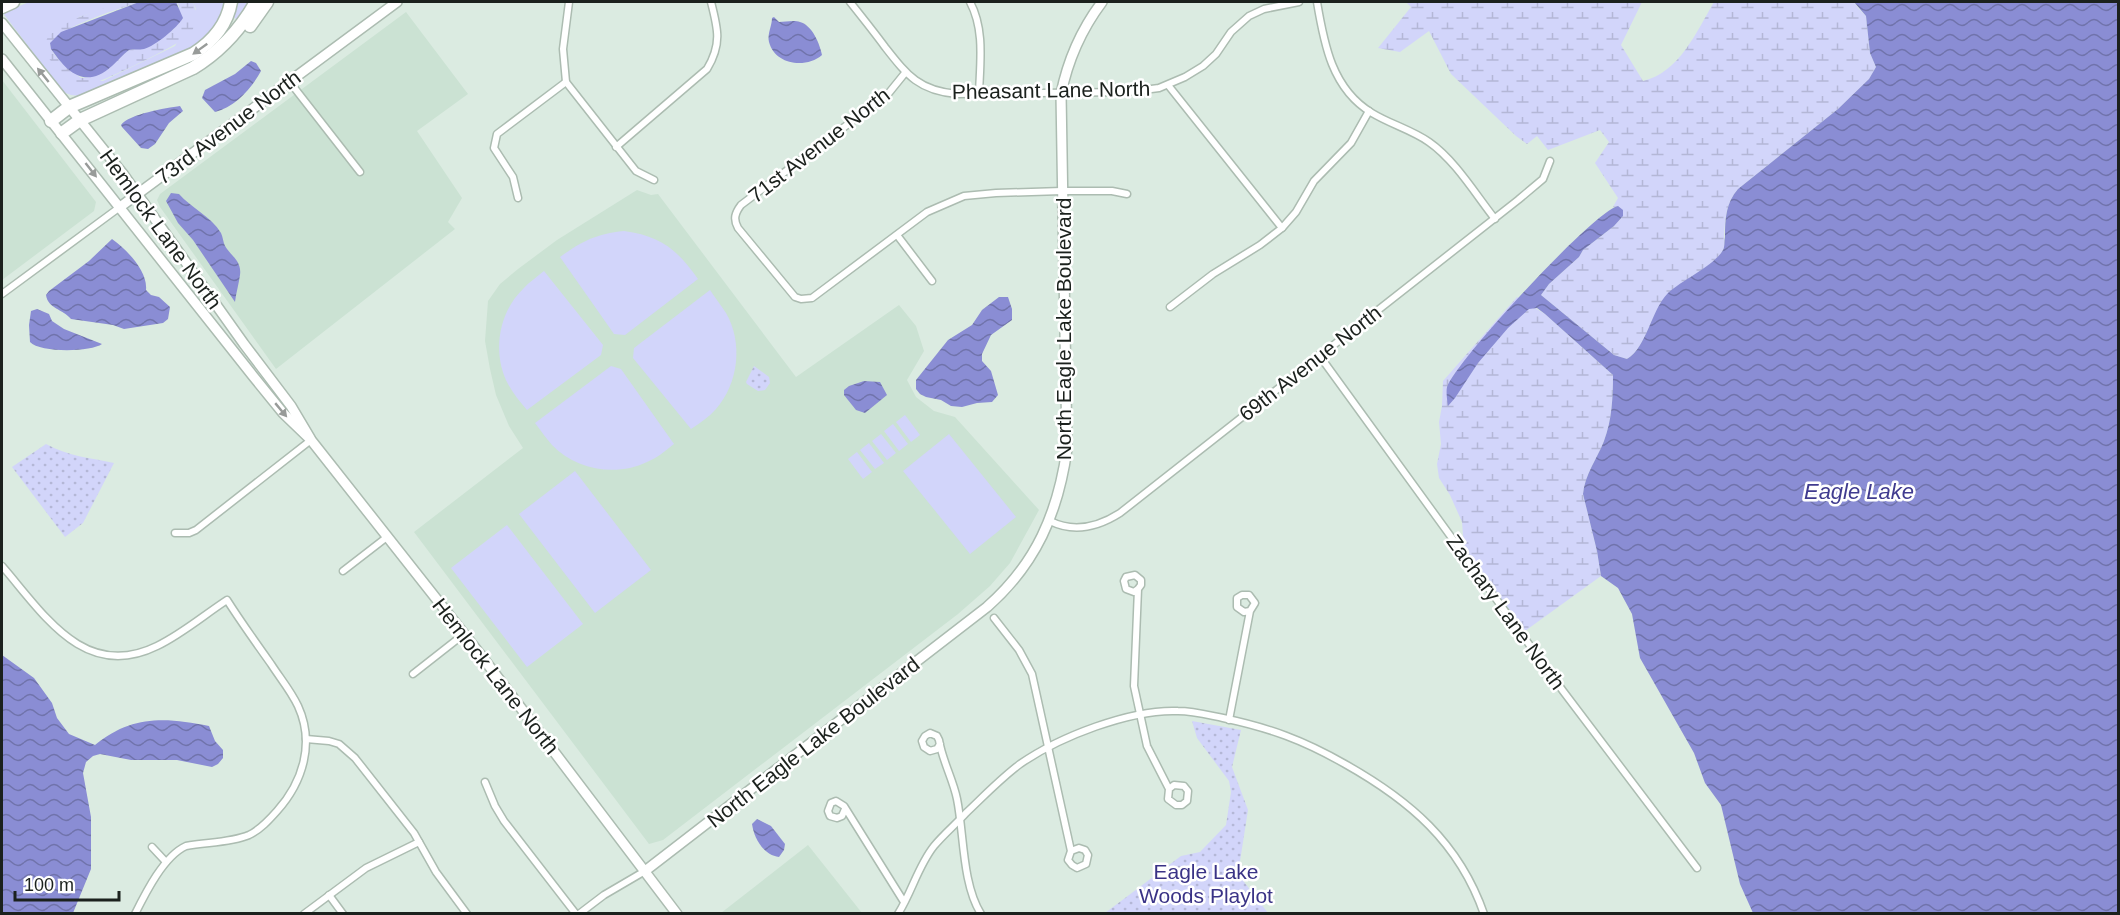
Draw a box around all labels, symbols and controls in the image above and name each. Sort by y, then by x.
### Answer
one-way arrow [192,43,208,55]
street label: 73rd Avenue North [151,65,305,189]
one-way arrow [36,67,49,83]
street label: Pheasant Lane North [952,77,1150,103]
street label: 71st Avenue North [744,83,894,207]
street label: Hemlock Lane North [95,145,227,313]
one-way arrow [84,162,97,178]
street label: North Eagle Lake Boulevard [1052,198,1075,460]
street label: 69th Avenue North [1235,301,1385,425]
one-way arrow [274,402,287,417]
water label: Eagle Lake [1804,479,1914,504]
street label: Zachary Lane North [1442,530,1570,694]
street label: Hemlock Lane North [428,593,564,759]
street label: North Eagle Lake Boulevard [702,652,924,832]
park label: Eagle Lake Woods Playlot [1139,860,1273,907]
scale bar [15,864,118,902]
text: 100 m [24,875,74,895]

